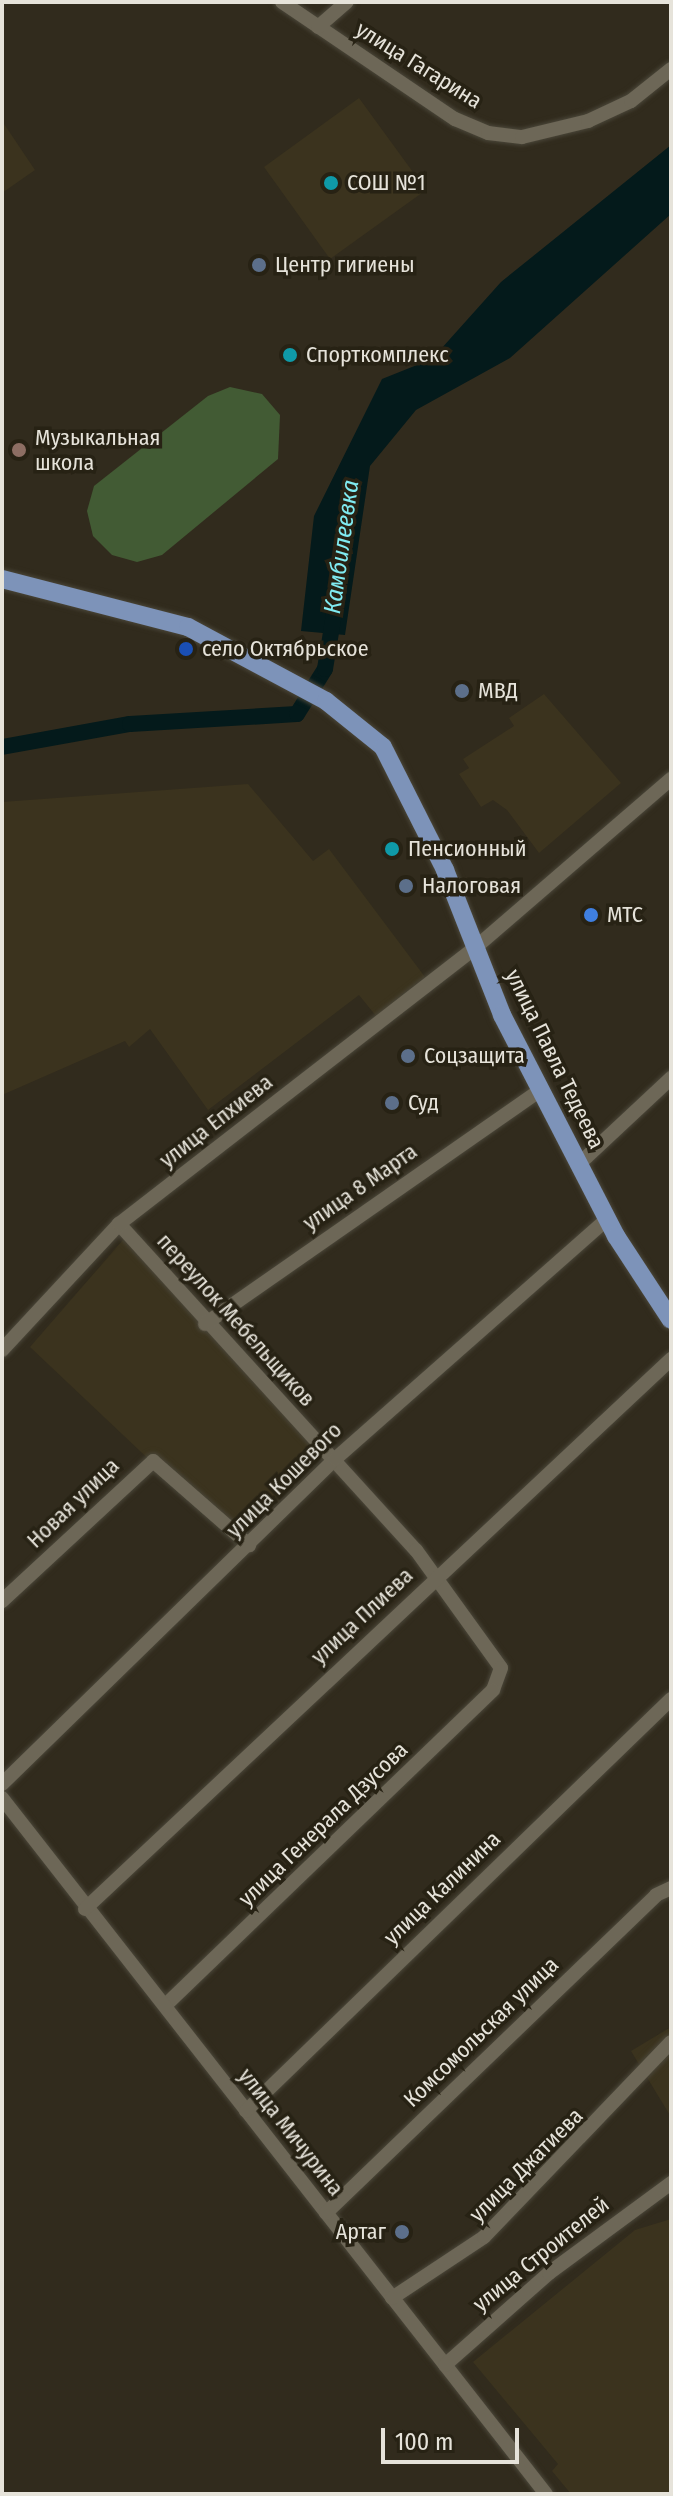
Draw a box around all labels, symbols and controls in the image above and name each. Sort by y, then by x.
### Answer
street label: улица Гагарина [351,16,487,114]
place label: СОШ №1 [347,170,426,196]
marker: СОШ №1 [322,174,340,192]
place label: Центр гигиены [275,252,415,278]
marker: Центр гигиены [250,256,268,274]
place label: Спорткомплекс [306,342,449,368]
marker: Спорткомплекс [281,346,299,364]
place label: Музыкальная школа [35,424,160,476]
marker: Музыкальная школа [10,441,28,459]
water label: Камбилеевка [318,478,366,616]
place label: село Октябрьское [202,636,369,662]
marker: село Октябрьское [177,640,195,658]
place label: МВД [478,678,518,704]
marker: МВД [453,682,471,700]
place label: Пенсионный [408,836,527,862]
marker: Пенсионный [383,840,401,858]
place label: Налоговая [422,873,521,899]
marker: Налоговая [397,877,415,895]
place label: МТС [607,902,643,928]
marker: МТС [582,906,600,924]
street label: улица Павла Тедеева [500,965,610,1153]
place label: Соцзащита [424,1043,525,1069]
marker: Соцзащита [399,1047,417,1065]
street label: улица Епхиева [154,1069,278,1173]
place label: Суд [408,1090,439,1116]
marker: Суд [383,1094,401,1112]
street label: улица 8 Марта [298,1138,422,1236]
street label: переулок Мебельщиков [151,1228,321,1412]
street label: улица Кошевого [221,1417,347,1543]
street label: Новая улица [21,1453,125,1553]
street label: улица Плиева [306,1562,418,1670]
street label: улица Генерала Дзусова [233,1736,413,1912]
street label: улица Калинина [378,1826,506,1950]
street label: Комсомольская улица [398,1951,564,2113]
street label: улица Мичурина [233,2063,349,2201]
street label: улица Джатиева [464,2103,588,2227]
street label: улица Строителей [468,2191,614,2317]
place label: Артаг [336,2219,386,2245]
marker: Артаг [393,2223,411,2241]
scale bar [385,2412,523,2462]
text: 100 m [395,2428,453,2456]

